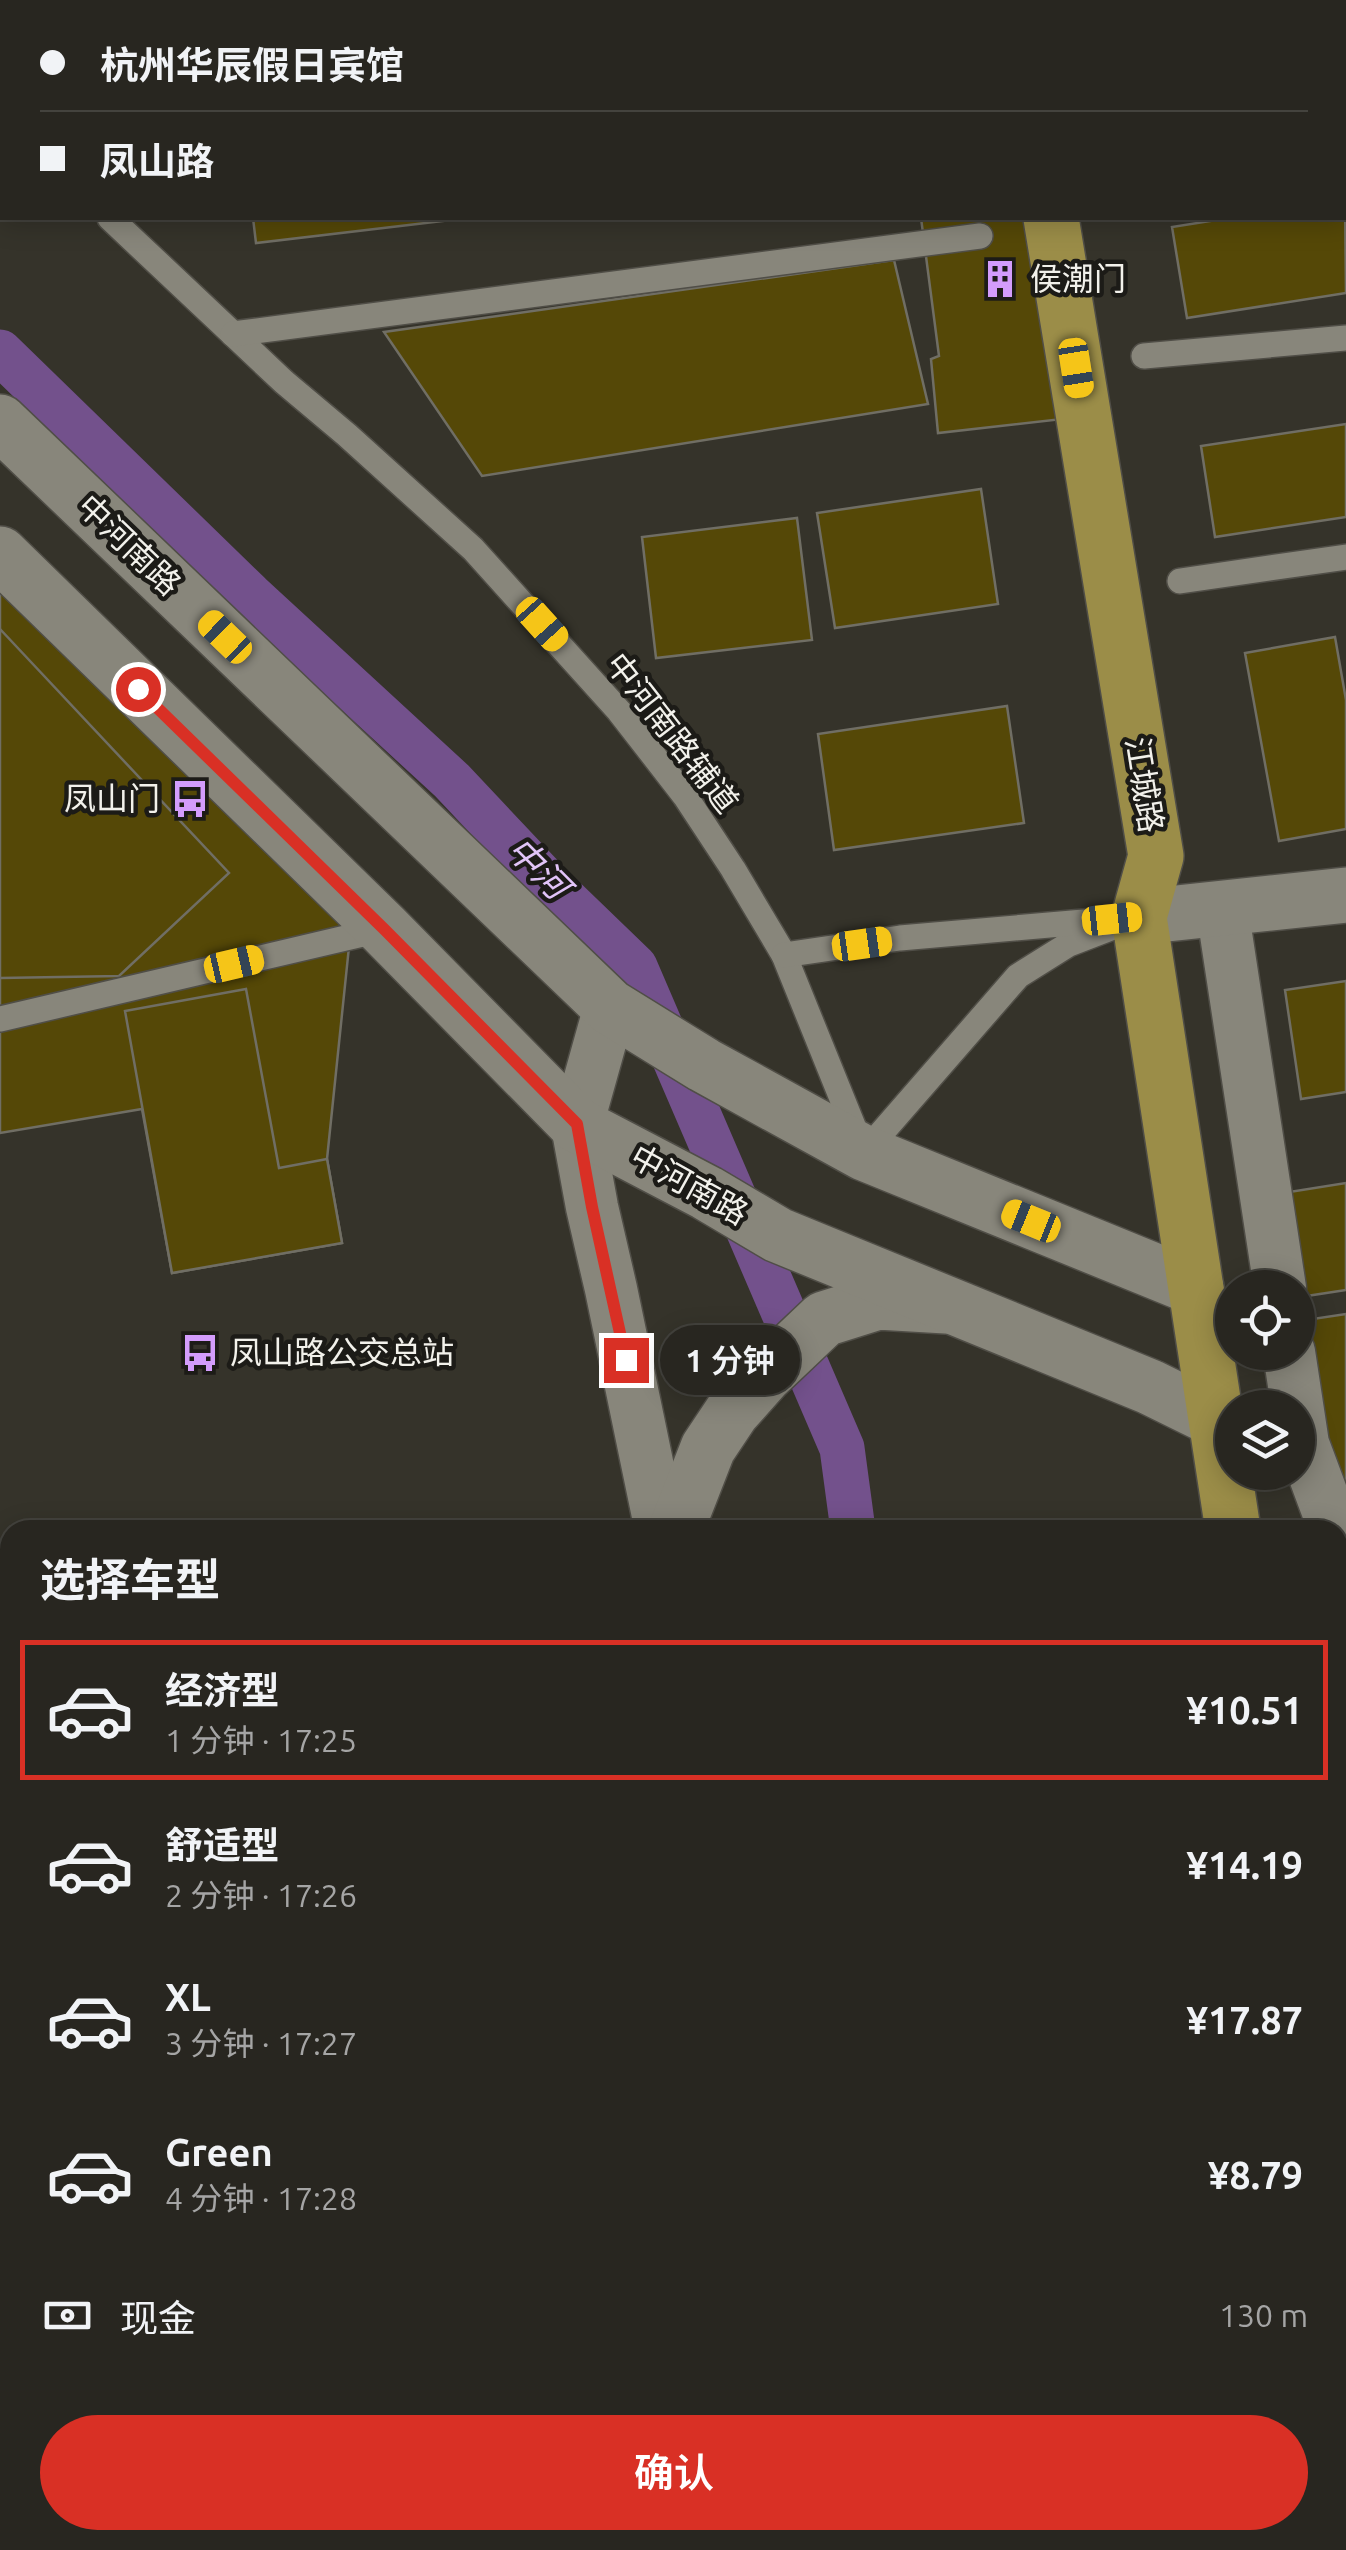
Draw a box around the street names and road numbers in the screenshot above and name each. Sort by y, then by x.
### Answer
street label: 中河南路 [71,487,188,602]
street label: 中河南路辅道 [599,646,746,819]
street label: 江城路 [1120,735,1170,835]
street label: 中河南路 [625,1137,754,1231]

